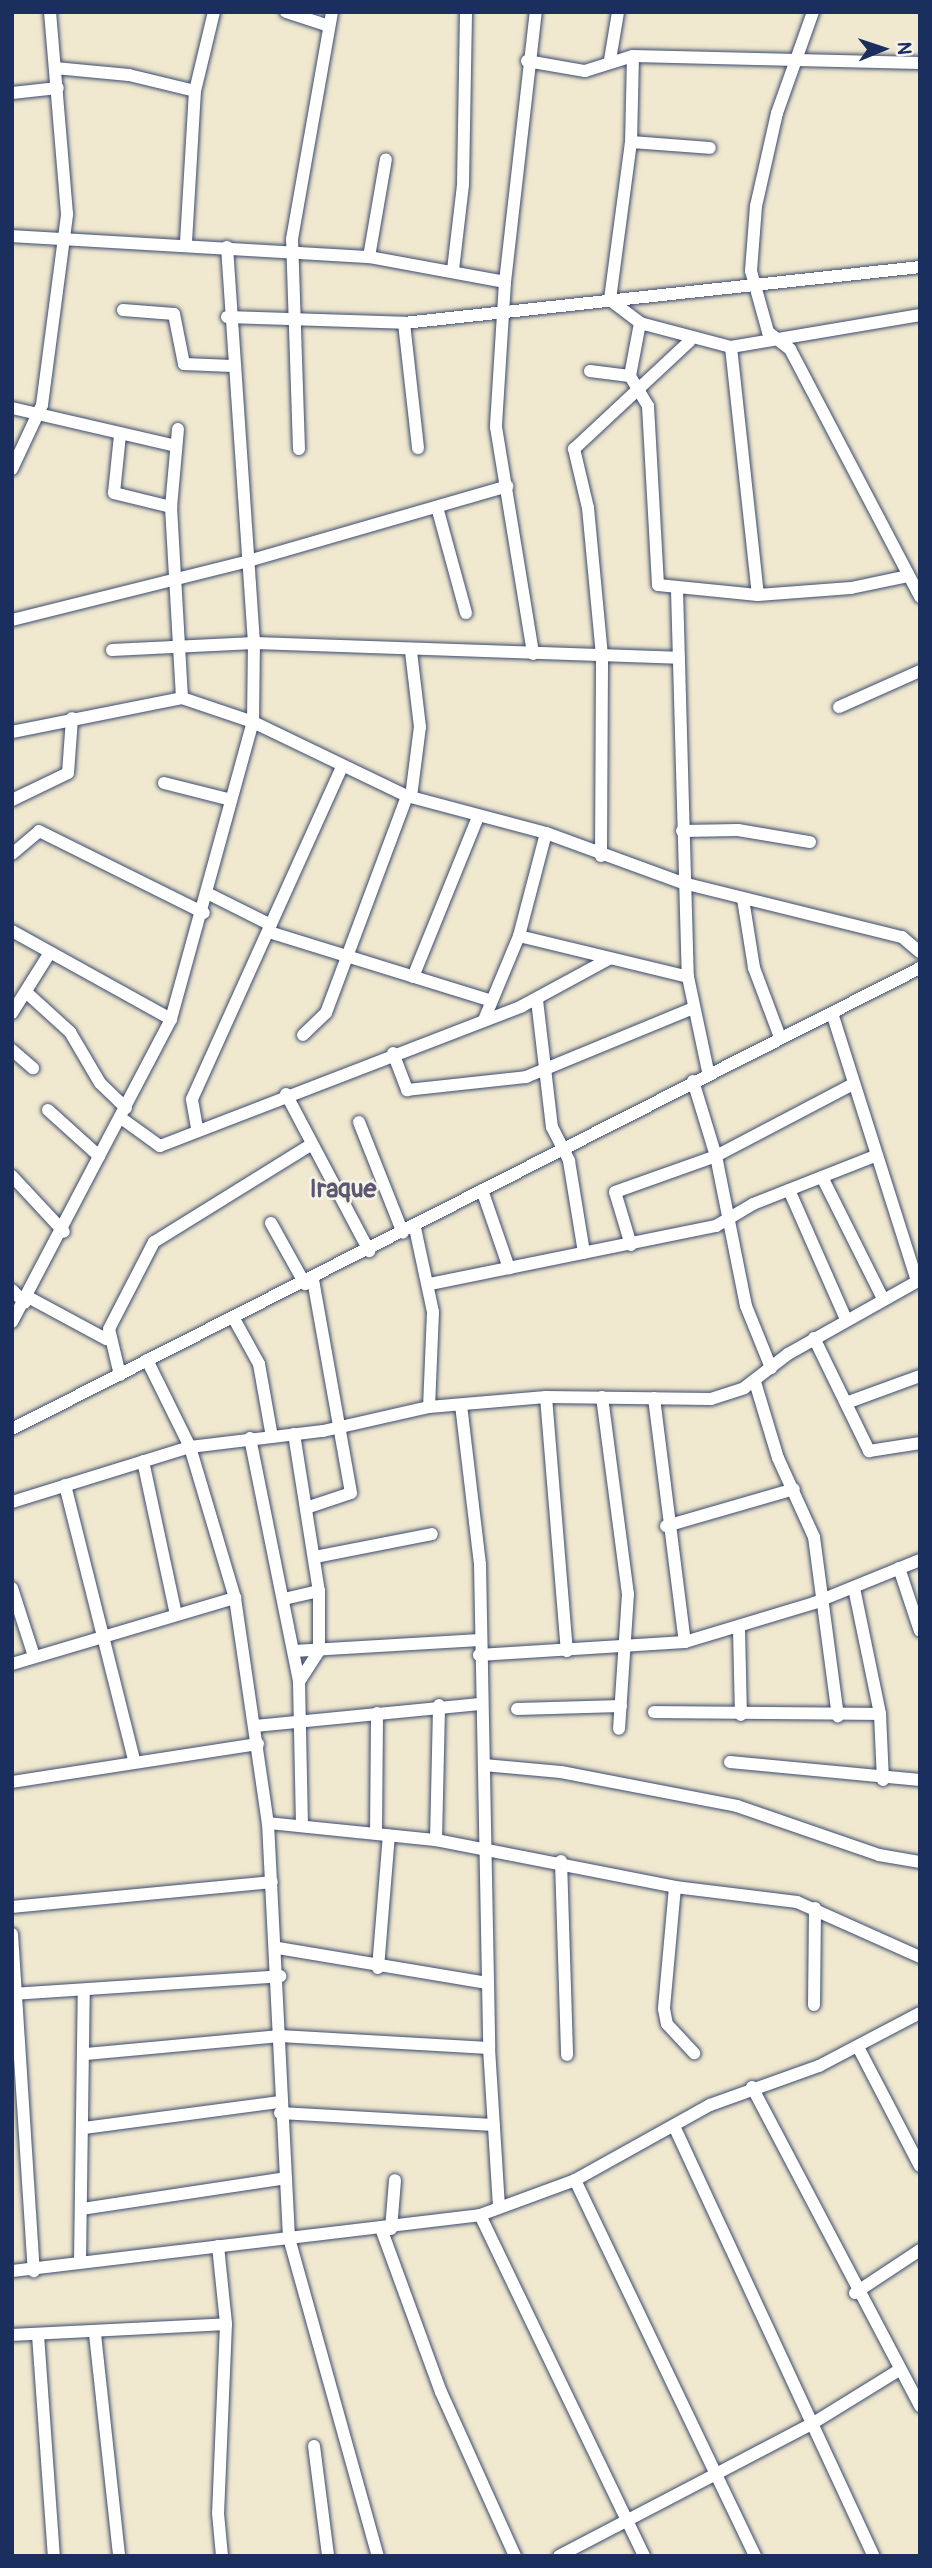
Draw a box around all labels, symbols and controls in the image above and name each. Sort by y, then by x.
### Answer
north arrow [848,14,918,84]
text: N [892,41,916,55]
district label: Iraque [310,1174,376,1206]

